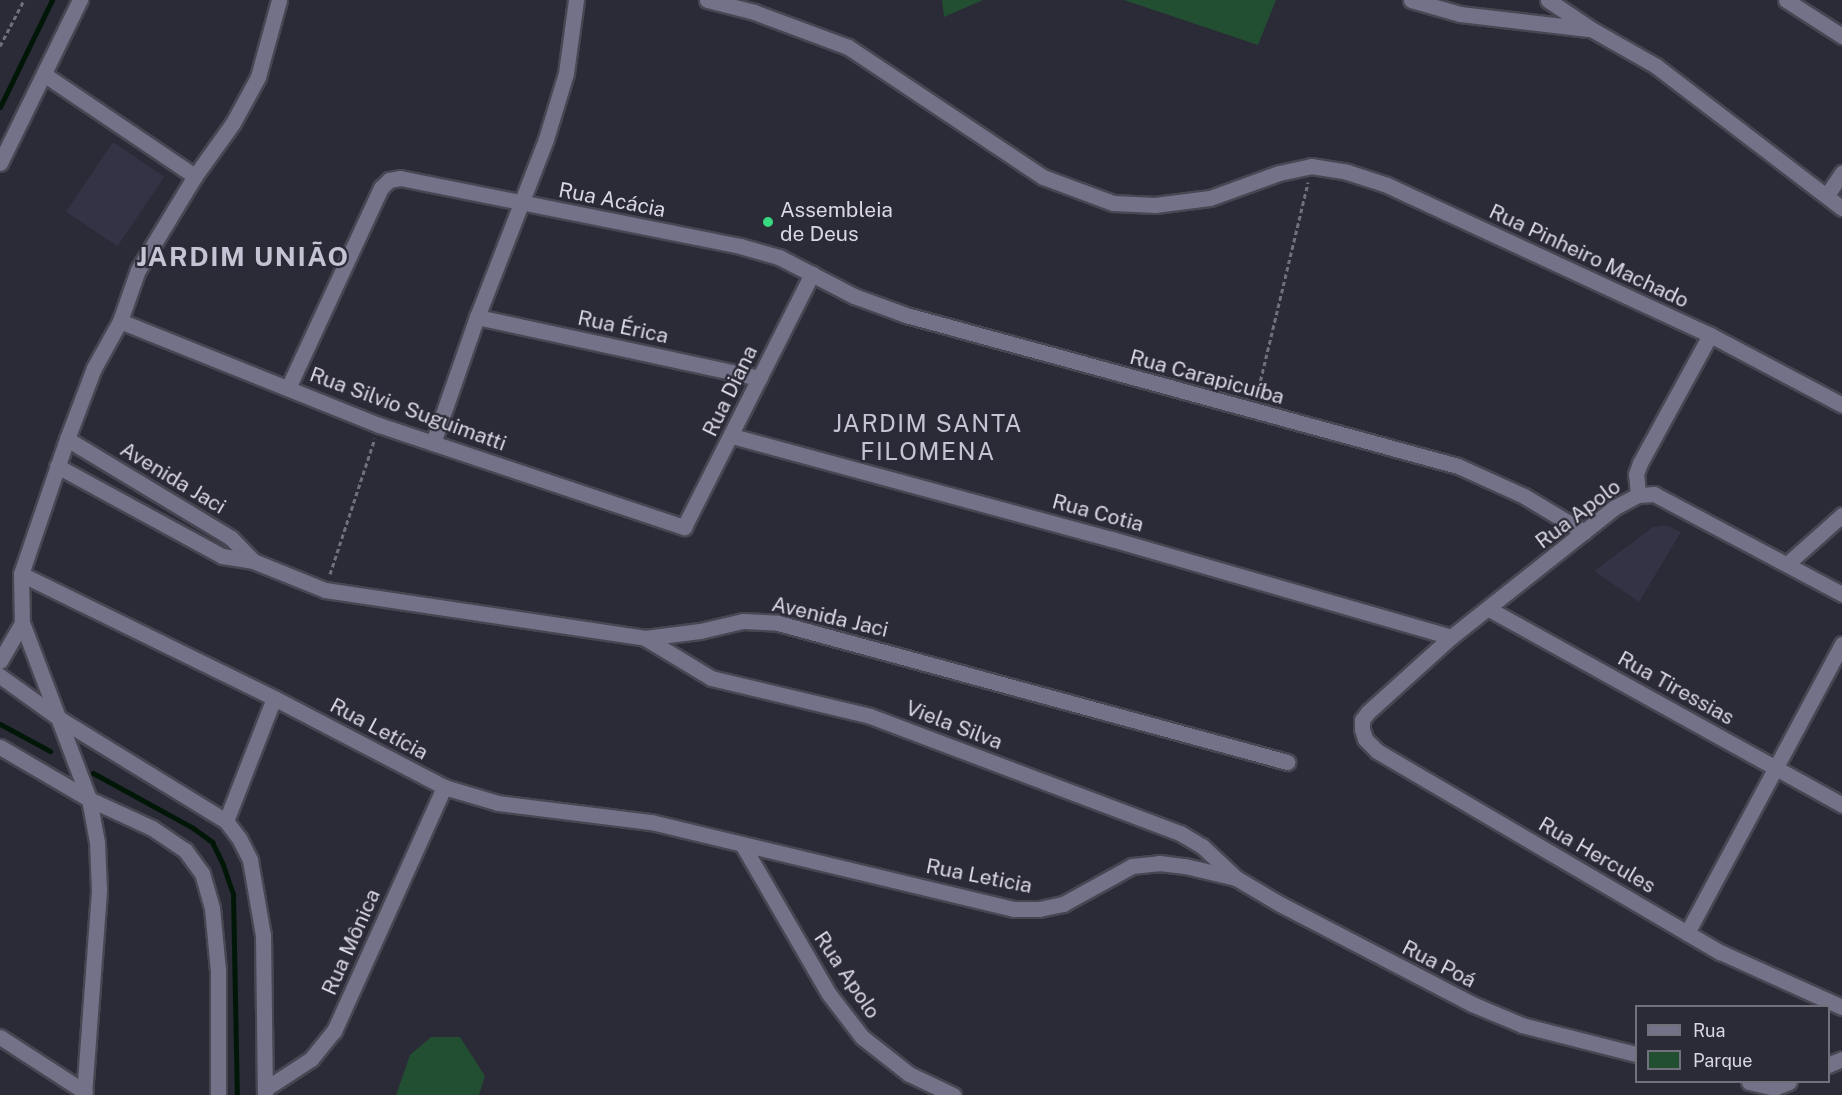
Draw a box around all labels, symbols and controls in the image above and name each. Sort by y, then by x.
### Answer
street label: Rua Acácia [556,177,668,223]
place label: Assembleia de Deus [780,197,893,247]
street label: Rua Pinheiro Machado [1485,199,1693,313]
marker: Assembleia de Deus [761,215,775,229]
district label: JARDIM UNIÃO [137,241,349,273]
street label: Rua Érica [575,305,671,349]
street label: Rua Diana [697,341,763,441]
street label: Rua Carapicuíba [1127,344,1287,410]
street label: Rua Silvio Suguimatti [306,362,510,456]
district label: JARDIM SANTA FILOMENA [833,410,1023,466]
street label: Avenida Jaci [116,437,230,519]
street label: Rua Apolo [1531,474,1625,554]
street label: Rua Cotia [1049,489,1147,537]
street label: Avenida Jaci [769,591,891,643]
street label: Rua Tiressias [1613,646,1739,730]
street label: Rua Letícia [326,693,432,765]
street label: Viela Silva [902,695,1006,755]
street label: Rua Hercules [1534,811,1660,899]
street label: Rua Leticia [924,853,1034,899]
street label: Rua Mônica [316,885,386,999]
street label: Rua Apolo [809,927,885,1023]
street label: Rua Poá [1398,935,1480,993]
legend [1635,1005,1830,1083]
text: Rua [1693,1020,1725,1041]
text: Parque [1693,1050,1753,1071]

